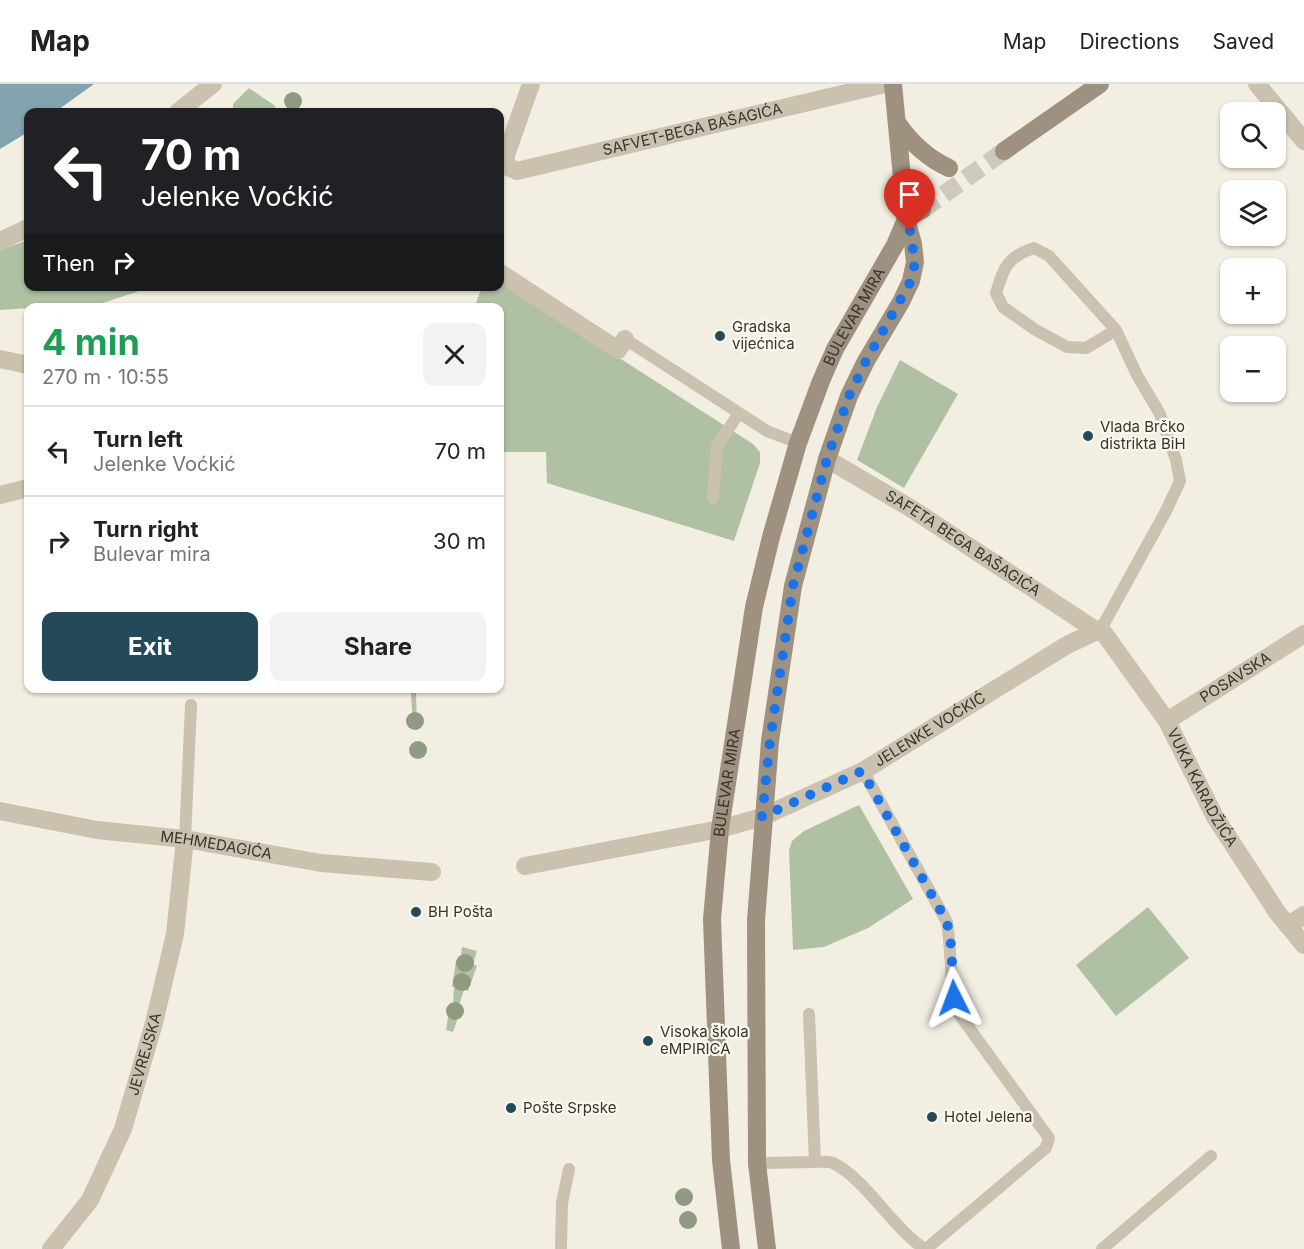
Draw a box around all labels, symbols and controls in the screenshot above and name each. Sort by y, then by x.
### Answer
text: Map [30,24,90,58]
text: Map [1003,29,1046,54]
text: Directions [1079,29,1180,54]
text: Saved [1213,29,1274,54]
street label: SAFVET-BEGA BAŠAGIĆA [601,99,784,159]
map controls [1220,102,1286,402]
button: search [1220,102,1286,168]
text: 70 m [141,129,241,180]
icon: left [42,132,120,210]
pin [884,169,935,231]
icon: arrive [893,178,926,211]
text: Jelenke Voćkić [141,180,334,213]
button: layers [1220,180,1286,246]
icon: right [107,246,140,279]
text: Then [42,250,95,276]
button: + [1220,258,1286,324]
street label: BULEVAR MIRA [819,264,889,369]
place label: Gradska vijećnica [732,317,795,353]
text: 4 min [42,320,140,364]
button: close [423,323,486,386]
marker: Gradska vijećnica [713,329,727,343]
button: − [1220,336,1286,402]
text: 270 m · 10:55 [42,365,169,389]
place label: Vlada Brčko distrikta BiH [1100,417,1186,453]
text: Turn left [93,426,183,452]
marker: Vlada Brčko distrikta BiH [1081,429,1095,443]
icon: left [42,435,75,468]
text: 70 m [435,438,486,464]
text: Jelenke Voćkić [93,452,236,476]
street label: SAFETA BEGA BAŠAGIĆA [882,486,1044,600]
text: Turn right [93,516,199,542]
icon: right [42,525,75,558]
text: 30 m [433,528,486,554]
text: Bulevar mira [93,542,211,566]
button: Exit [42,612,258,681]
button: Share [270,612,486,681]
street label: POSAVSKA [1196,648,1274,707]
street label: JELENKE VOĆKIĆ [871,688,989,771]
street label: VUKA KARADŽIĆA [1163,725,1242,850]
street label: BULEVAR MIRA [709,727,744,838]
street label: MEHMEDAGIĆA [160,827,273,863]
place label: BH Pošta [428,902,493,921]
marker: BH Pošta [409,905,423,919]
position arrow [922,966,986,1030]
street label: JEVREJSKA [123,1011,165,1098]
place label: Visoka škola eMPIRICA [660,1022,749,1058]
marker: Visoka škola eMPIRICA [641,1034,655,1048]
place label: Pošte Srpske [523,1098,616,1117]
marker: Pošte Srpske [504,1101,518,1115]
place label: Hotel Jelena [944,1107,1032,1126]
marker: Hotel Jelena [925,1110,939,1124]

